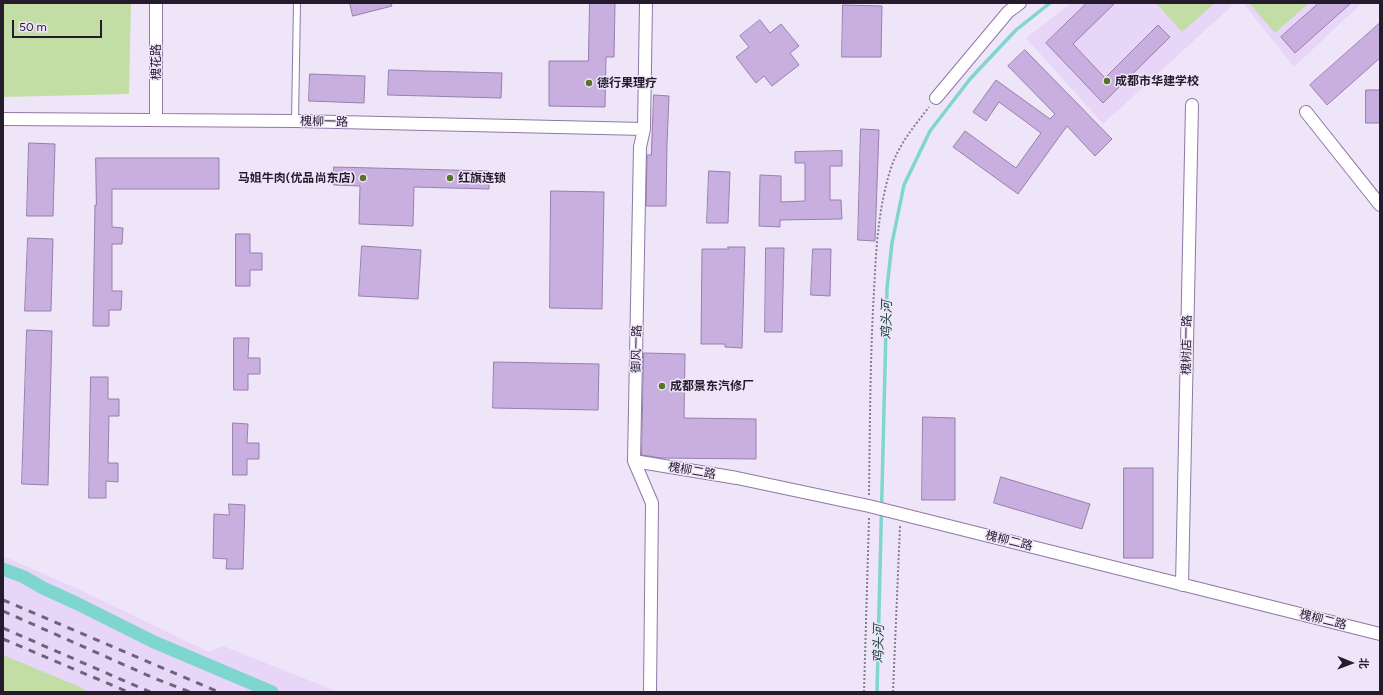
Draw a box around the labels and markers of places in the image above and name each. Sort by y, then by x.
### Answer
place label: 成都市华建学校 [1115,74,1199,88]
place label: 德行果理疗 [597,76,657,90]
marker: 成都市华建学校 [1102,76,1112,86]
marker: 德行果理疗 [584,78,594,88]
place label: 马姐牛肉(优品尚东店) [238,171,355,185]
place label: 红旗连锁 [458,171,506,185]
marker: 马姐牛肉(优品尚东店) [358,173,368,183]
marker: 红旗连锁 [445,173,455,183]
place label: 成都景东汽修厂 [670,379,754,393]
marker: 成都景东汽修厂 [657,381,667,391]

